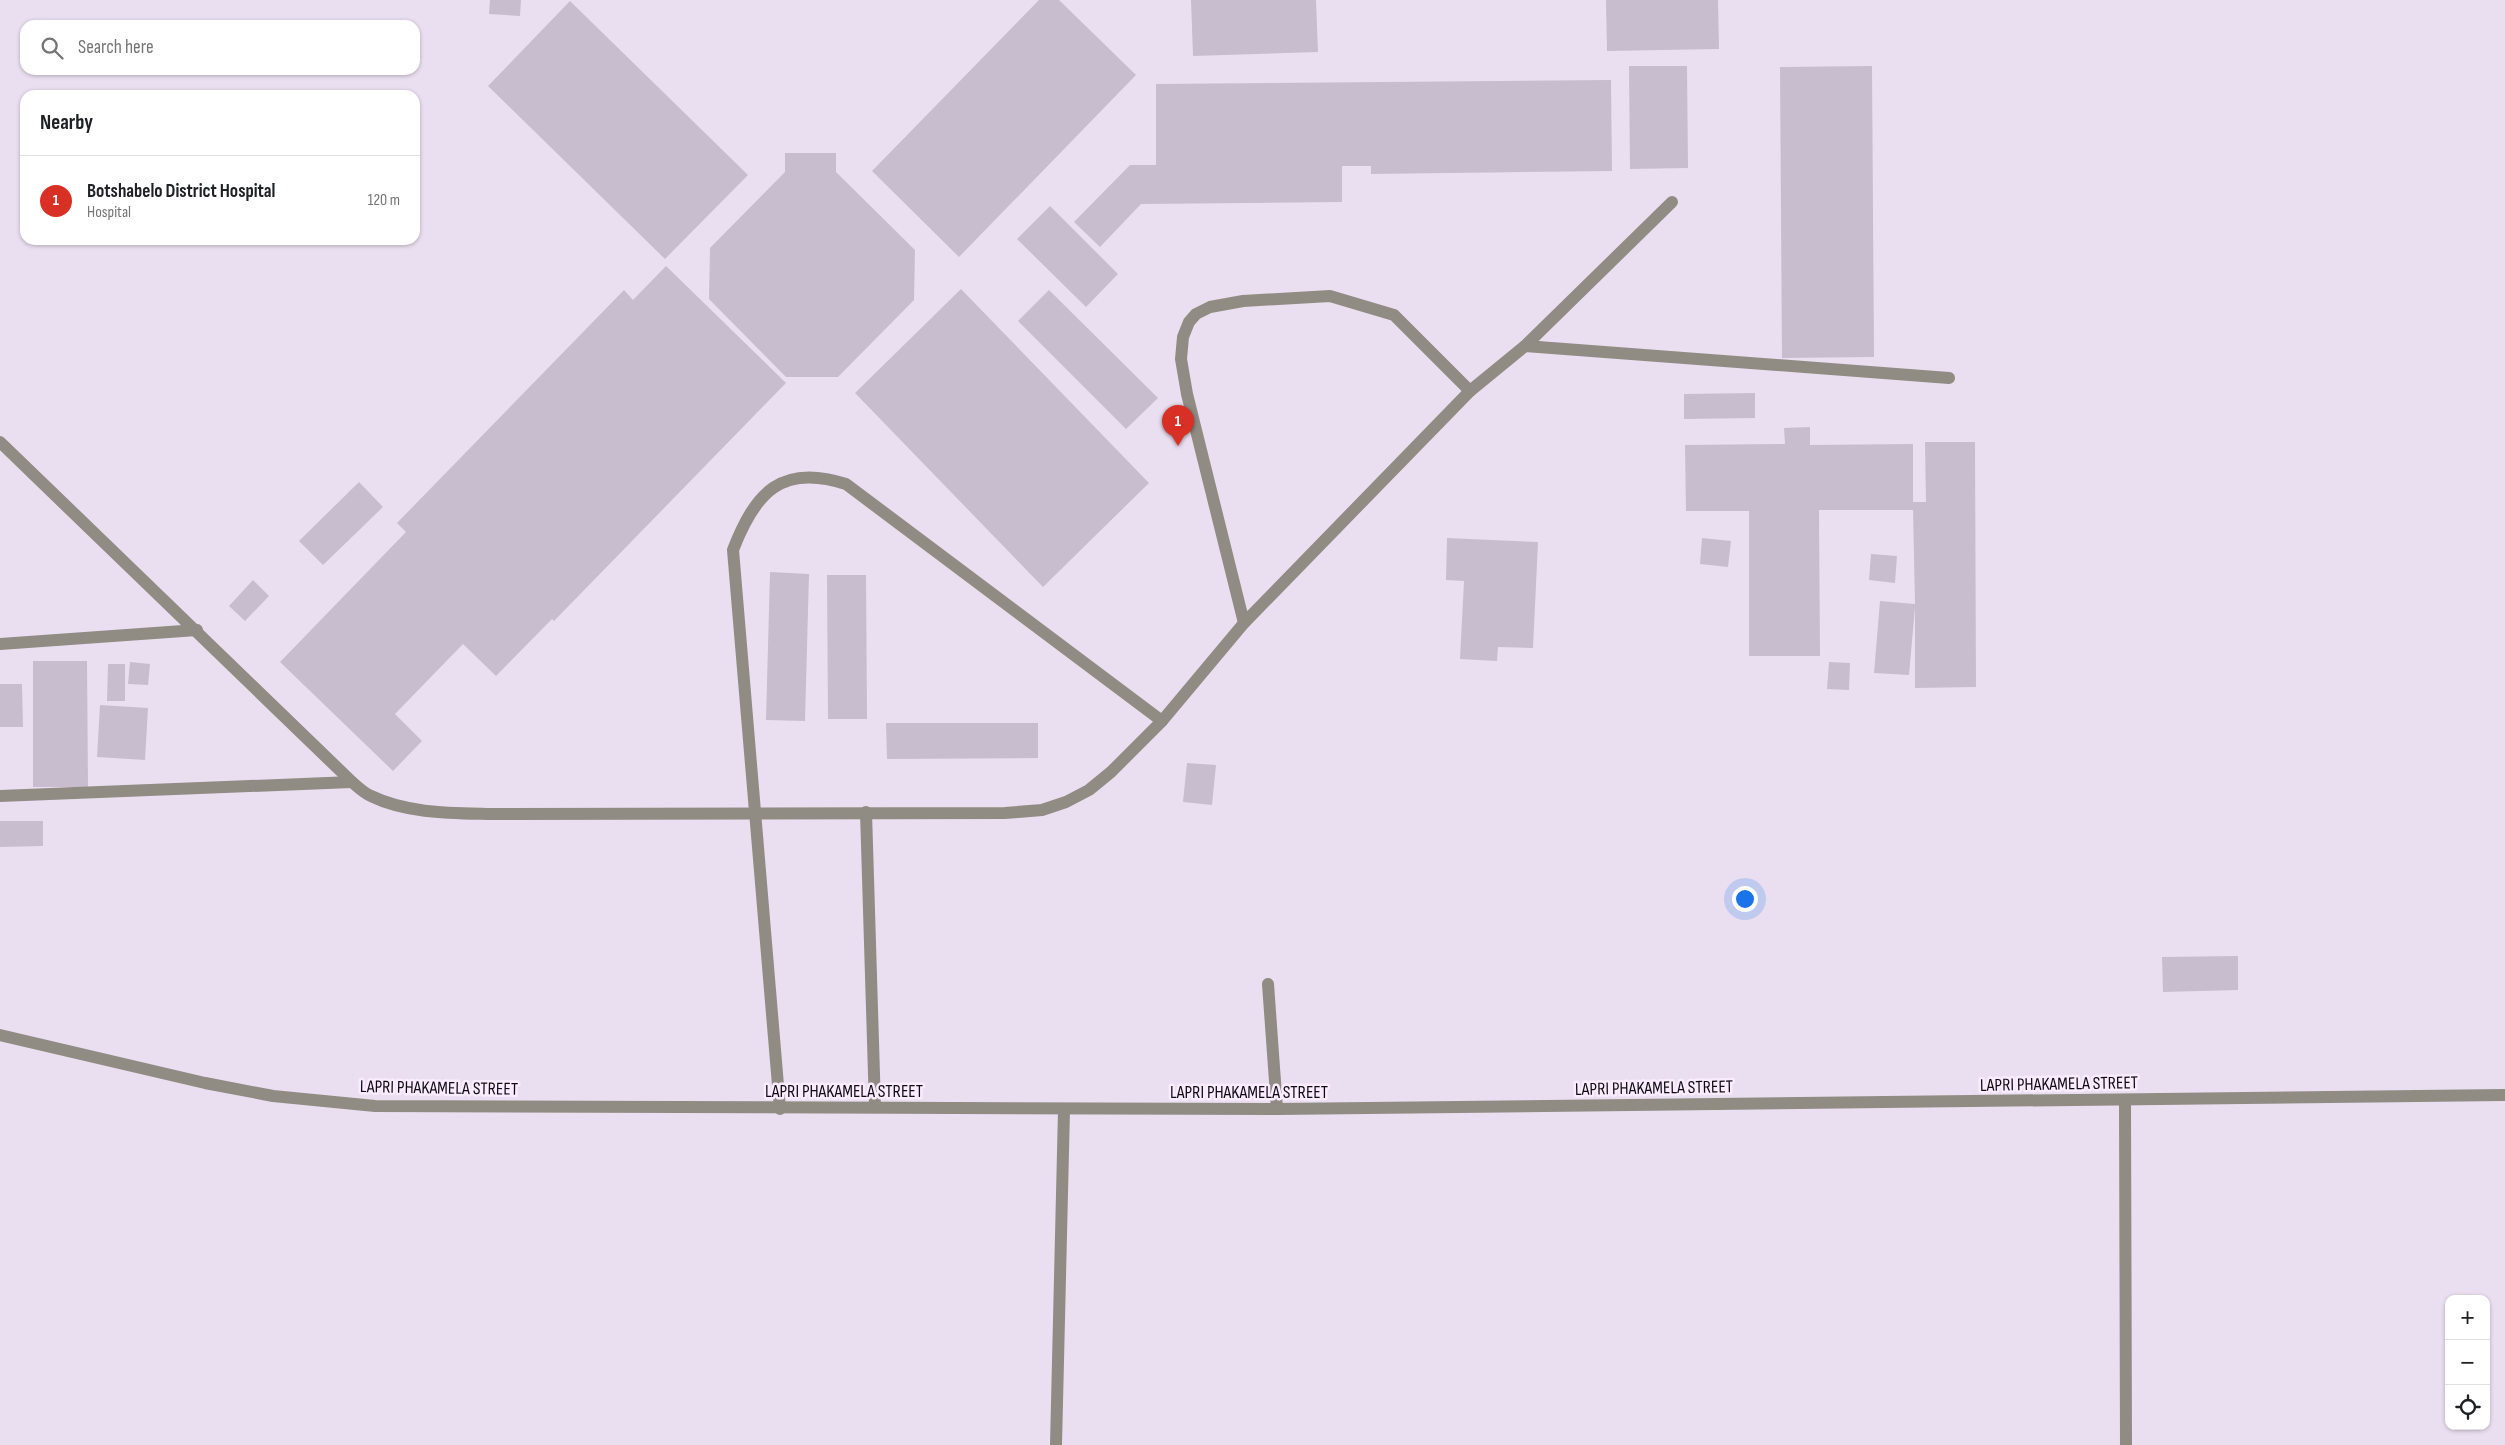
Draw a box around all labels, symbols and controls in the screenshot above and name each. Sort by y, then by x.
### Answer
search box [20,20,420,75]
icon: search [38,34,66,62]
text: Search here [78,36,154,59]
text: Nearby [40,110,93,135]
text: Botshabelo District Hospital [87,180,275,203]
text: 1 [53,191,59,210]
text: 120 m [368,191,400,210]
text: Hospital [87,203,131,222]
pin: 1 [1162,405,1194,446]
your location [1732,886,1758,912]
street label: LAPRI PHAKAMELA STREET [1980,1072,2138,1096]
street label: LAPRI PHAKAMELA STREET [360,1076,518,1100]
street label: LAPRI PHAKAMELA STREET [1575,1076,1733,1100]
street label: LAPRI PHAKAMELA STREET [765,1081,923,1102]
street label: LAPRI PHAKAMELA STREET [1170,1082,1328,1103]
map controls [2445,1295,2490,1430]
button: + [2445,1295,2490,1340]
button: − [2445,1340,2490,1385]
button: locate [2445,1385,2490,1430]

